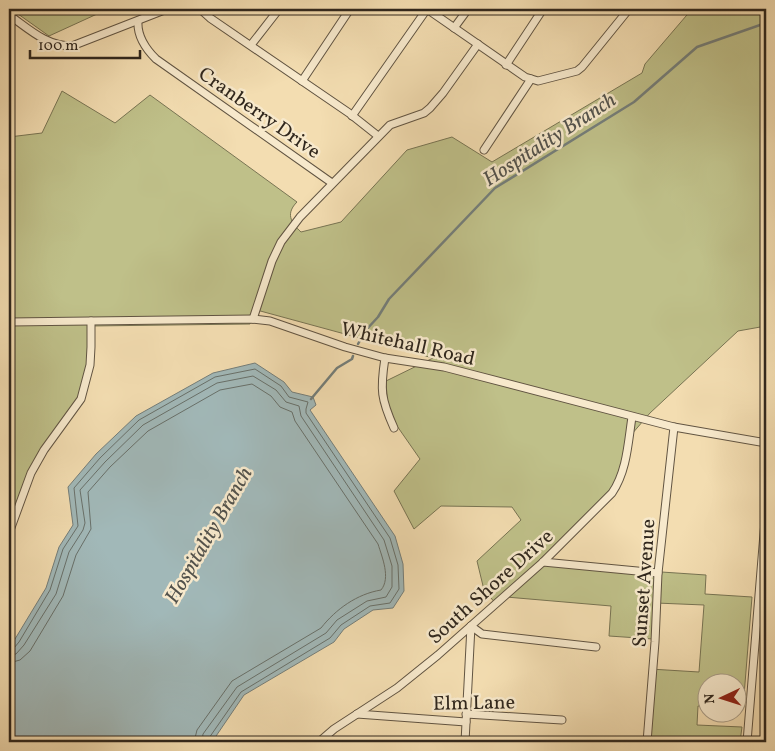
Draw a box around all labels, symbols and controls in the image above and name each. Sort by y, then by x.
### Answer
scale bar [30,28,140,60]
text: 100 m [38,36,78,57]
street label: Cranberry Drive [192,61,326,166]
water label: Hospitality Branch [478,86,622,194]
street label: Whitehall Road [338,316,477,374]
water label: Hospitality Branch [158,462,260,609]
street label: Sunset Avenue [627,518,663,648]
street label: South Shore Drive [422,523,560,651]
north arrow [698,674,748,724]
street label: Elm Lane [433,689,515,719]
text: N [701,693,720,705]

